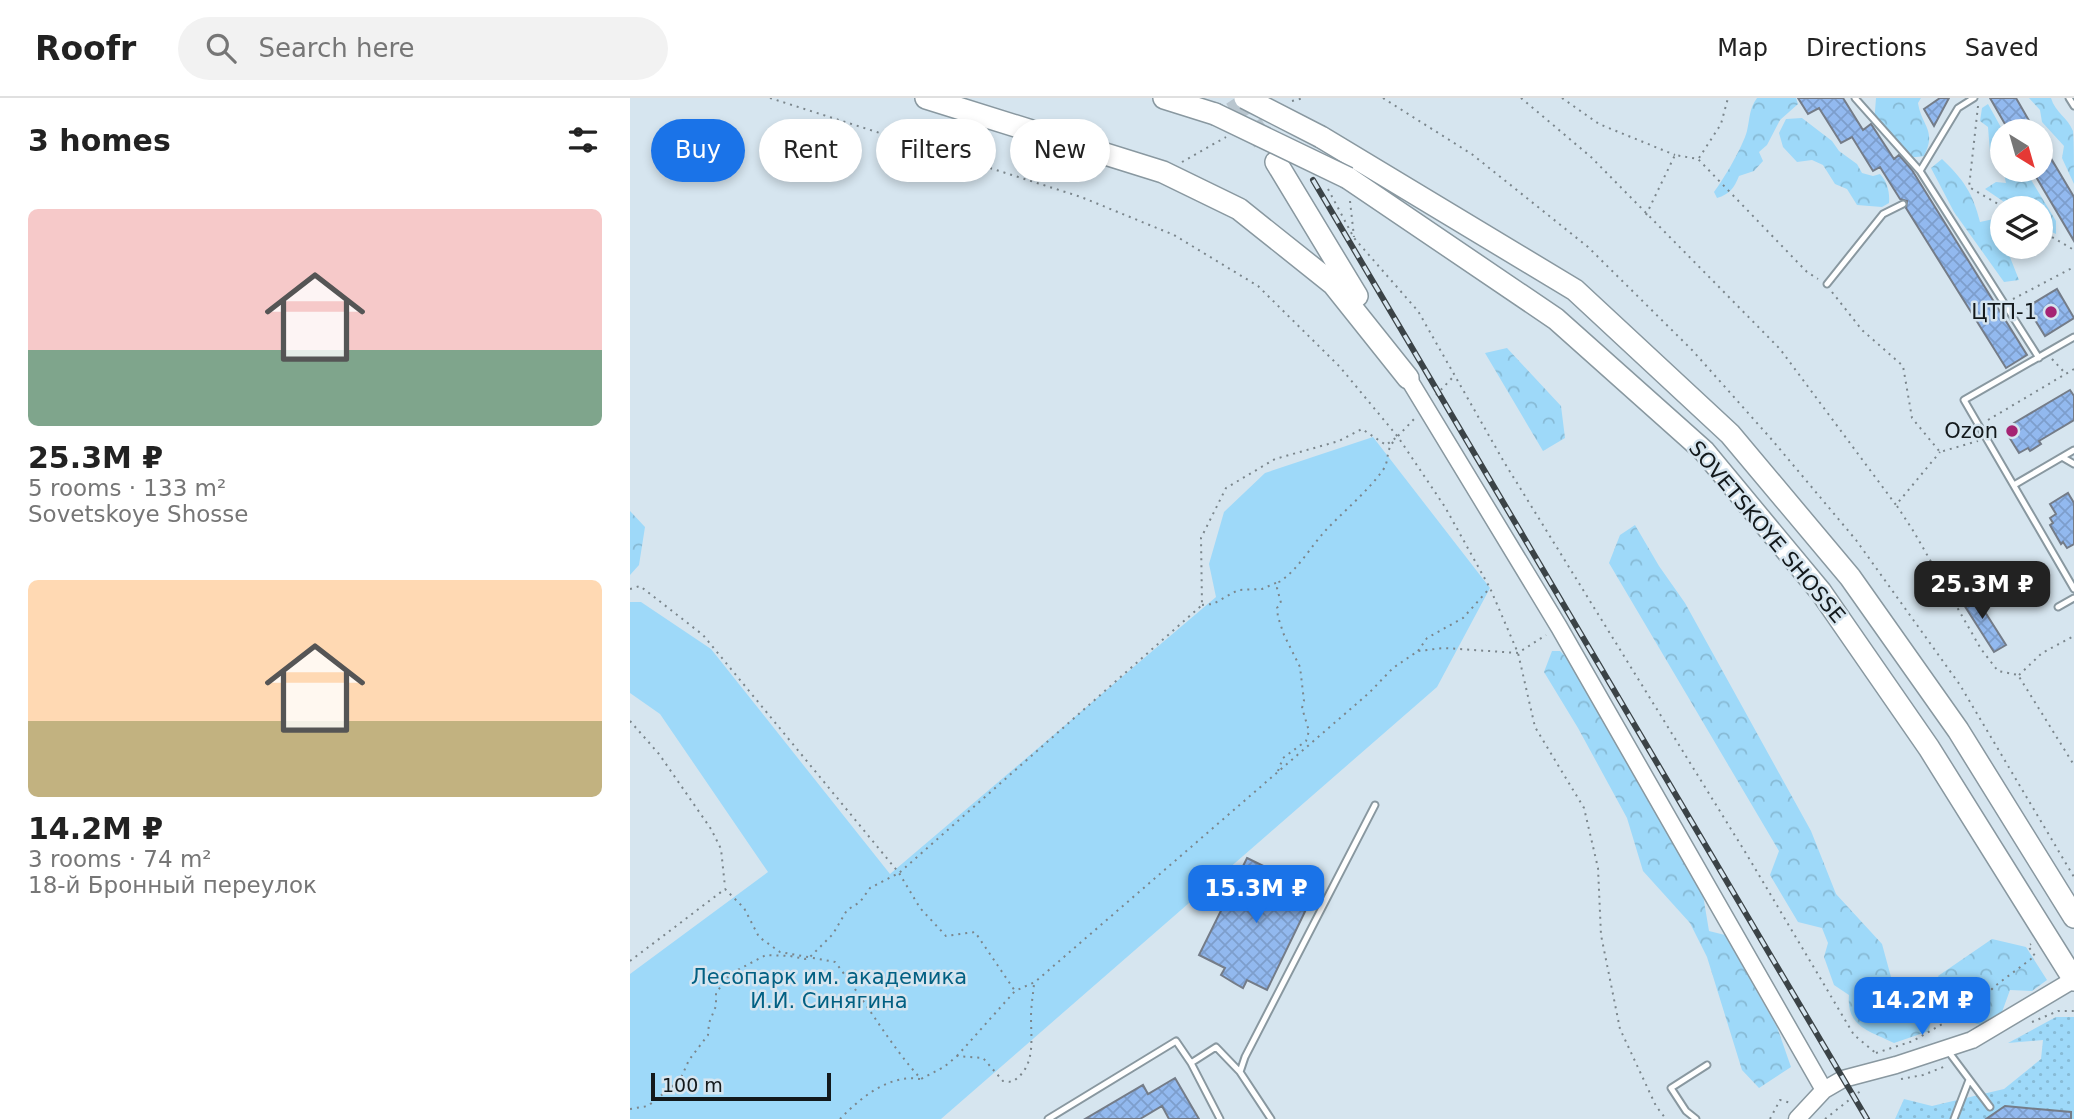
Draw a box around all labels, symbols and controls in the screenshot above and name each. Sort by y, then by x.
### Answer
search box [178,17,668,80]
text: Roofr [35,29,136,68]
icon: search [202,29,240,67]
text: Search here [258,33,415,63]
text: Map [1717,34,1768,62]
text: Directions [1806,34,1927,62]
text: Saved [1965,34,2039,62]
chip: Buy [651,119,745,182]
chip: Rent [759,119,862,182]
chip: Filters [876,119,996,182]
chip: New [1010,119,1110,182]
north arrow [1990,119,2053,182]
map controls [1990,119,2053,259]
icon: filters [564,121,602,159]
text: 3 homes [28,123,171,158]
button: layers [1990,196,2053,259]
icon: home [252,254,378,380]
place label: ЦТП-1 [1971,300,2037,324]
marker: ЦТП-1 [2043,304,2059,320]
place label: Ozon [1944,419,1998,443]
marker: Ozon [2004,423,2020,439]
street label: SOVETSKOYE SHOSSE [1684,436,1850,628]
text: 25.3M ₽ [28,440,163,475]
text: 5 rooms · 133 m² [28,475,226,501]
text: Sovetskoye Shosse [28,501,248,527]
pin: 25.3M ₽ [1917,561,2047,621]
text: 25.3M ₽ [1930,571,2034,597]
icon: home [252,625,378,751]
text: 14.2M ₽ [28,811,163,846]
text: 3 rooms · 74 m² [28,846,212,872]
pin: 15.3M ₽ [1191,866,1321,925]
text: 18-й Бронный переулок [28,872,317,898]
text: 15.3M ₽ [1204,875,1308,901]
park label: Лесопарк им. академика И.И. Синягина [691,965,967,1013]
pin: 14.2M ₽ [1857,978,1987,1037]
text: 14.2M ₽ [1870,987,1974,1013]
scale bar [651,1070,831,1102]
text: 100 m [662,1074,723,1096]

